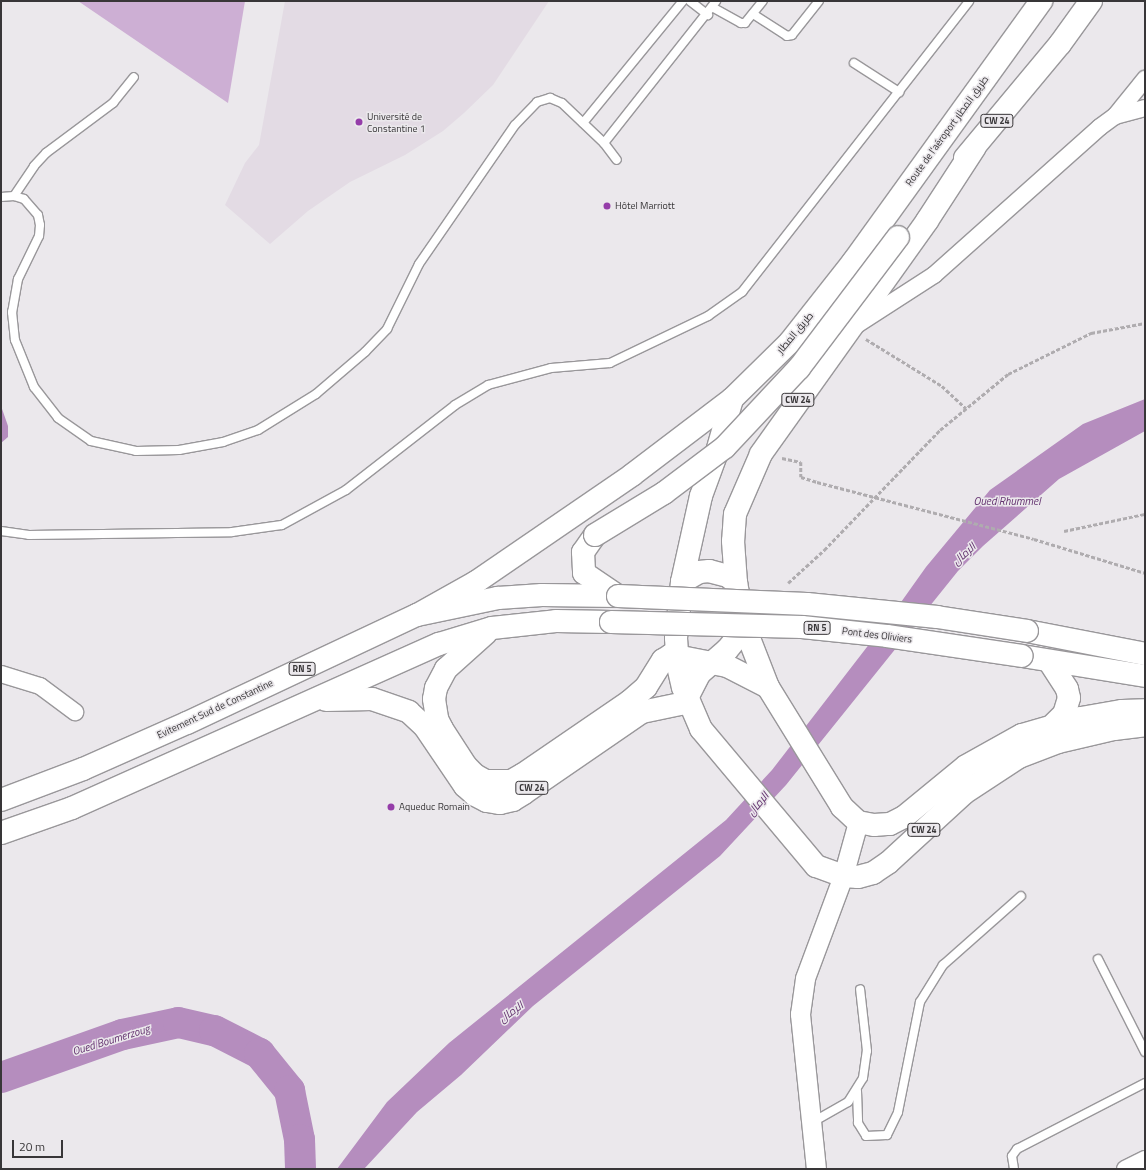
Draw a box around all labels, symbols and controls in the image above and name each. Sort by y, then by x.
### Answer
street label: Route de l'aéroport طريق المطار [903,74,991,188]
place label: Université de Constantine 1 [367,110,425,134]
road number: CW 24 [980,114,1014,128]
marker: Université de Constantine 1 [354,117,364,127]
place label: Hôtel Marriott [615,200,675,212]
marker: Hôtel Marriott [602,201,612,211]
street label: طريق المطار [774,310,816,356]
road number: CW 24 [781,393,815,407]
water label: Oued Rhummel [973,494,1041,508]
water label: الرمال [950,540,978,568]
road number: RN 5 [803,621,831,635]
street label: Pont des Oliviers [841,625,913,645]
road number: RN 5 [288,662,316,676]
street label: Evitement Sud de Constantine [155,677,275,741]
road number: CW 24 [515,781,549,795]
water label: الرمال [744,789,772,819]
place label: Aqueduc Romain [399,801,470,813]
marker: Aqueduc Romain [386,802,396,812]
road number: CW 24 [907,823,941,837]
water label: الرمال [496,999,526,1025]
water label: Oued Boumerzoug [71,1022,151,1058]
scale bar [14,1132,65,1158]
text: 20 m [19,1137,45,1156]

